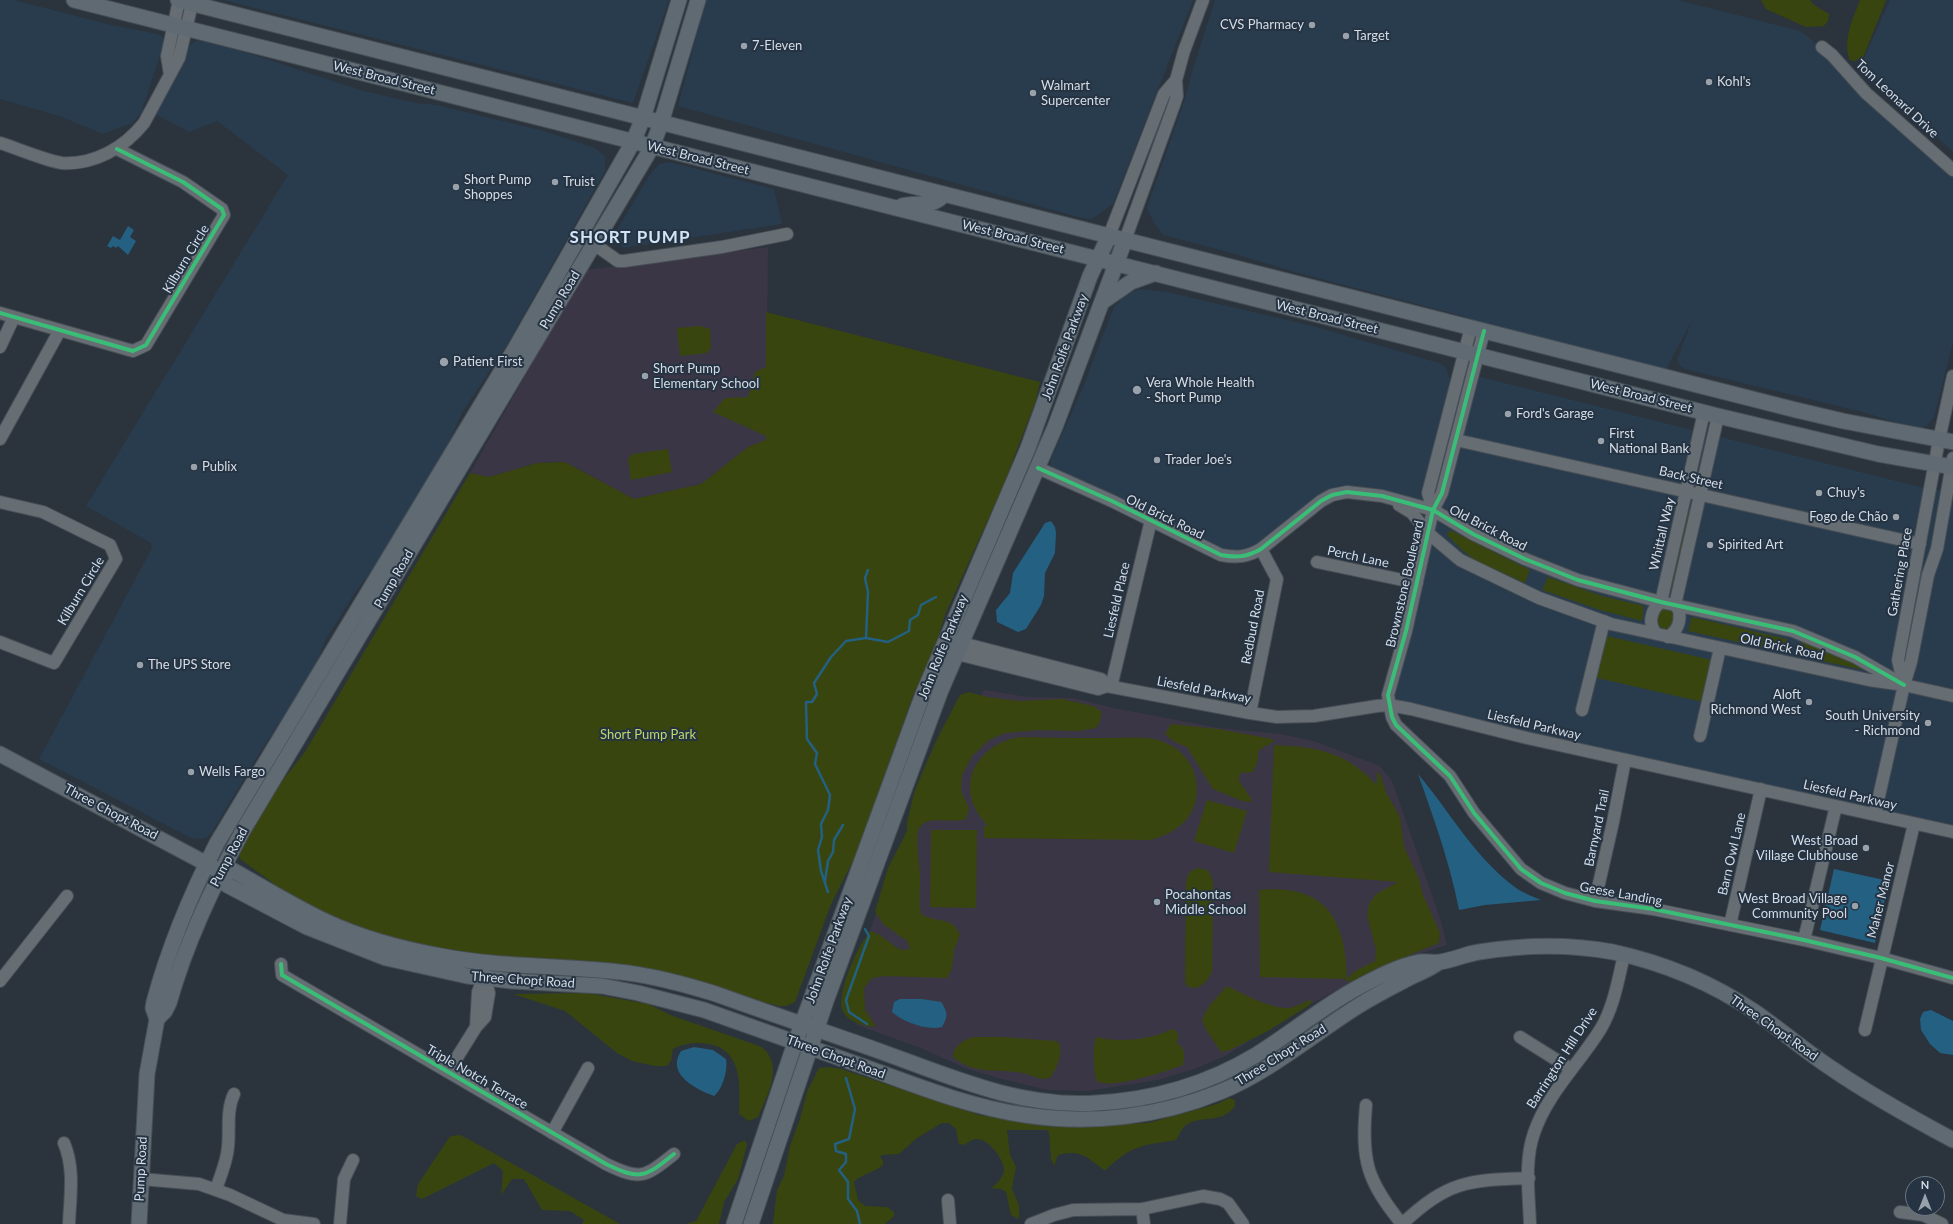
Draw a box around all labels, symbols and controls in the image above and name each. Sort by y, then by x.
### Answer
place label: CVS Pharmacy [1220,17,1304,33]
marker: CVS Pharmacy [1307,20,1317,30]
place label: Target [1354,28,1389,44]
marker: Target [1341,31,1351,41]
place label: 7-Eleven [752,38,802,54]
marker: 7-Eleven [739,41,749,51]
street label: Tom Leonard Drive [1852,57,1942,141]
street label: West Broad Street [331,58,437,98]
place label: Kohl's [1717,74,1751,90]
marker: Kohl's [1704,77,1714,87]
place label: Walmart Supercenter [1041,78,1110,109]
marker: Walmart Supercenter [1028,88,1038,98]
street label: West Broad Street [645,138,751,178]
place label: Short Pump Shoppes [464,172,531,203]
place label: Truist [563,174,595,190]
marker: Truist [550,177,560,187]
marker: Short Pump Shoppes [451,182,461,192]
street label: West Broad Street [960,217,1066,257]
street label: Kilburn Circle [159,222,213,296]
district label: SHORT PUMP [570,228,690,248]
street label: Pump Road [537,268,583,332]
street label: John Rolfe Parkway [1039,292,1091,402]
street label: West Broad Street [1274,297,1380,337]
place label: Patient First [453,354,522,370]
marker: Patient First [438,356,450,368]
place label: Short Pump Elementary School [653,361,759,392]
marker: Short Pump Elementary School [640,371,650,381]
place label: Vera Whole Health - Short Pump [1146,375,1254,406]
street label: West Broad Street [1588,376,1694,416]
marker: Vera Whole Health - Short Pump [1131,384,1143,396]
place label: Ford's Garage [1516,406,1594,422]
marker: Ford's Garage [1503,409,1513,419]
place label: First National Bank [1609,426,1689,457]
marker: First National Bank [1596,436,1606,446]
place label: Trader Joe's [1165,452,1232,468]
marker: Trader Joe's [1152,455,1162,465]
place label: Publix [202,459,237,475]
marker: Publix [189,462,199,472]
street label: Back Street [1658,463,1724,493]
place label: Chuy's [1827,485,1865,501]
marker: Chuy's [1814,488,1824,498]
street label: Old Brick Road [1123,491,1207,543]
street label: Whittall Way [1646,496,1678,572]
street label: Old Brick Road [1447,502,1529,554]
place label: Fogo de Chão [1809,509,1888,525]
marker: Fogo de Chão [1891,512,1901,522]
street label: Brownstone Boulevard [1383,519,1427,649]
street label: Gathering Place [1884,526,1916,618]
place label: Spirited Art [1718,537,1783,553]
marker: Spirited Art [1705,540,1715,550]
street label: Perch Lane [1326,543,1390,571]
street label: Pump Road [371,547,417,611]
street label: Kilburn Circle [54,554,108,628]
street label: Liesfeld Place [1101,561,1133,639]
street label: Redbud Road [1238,588,1268,666]
street label: John Rolfe Parkway [915,592,971,702]
street label: Old Brick Road [1739,631,1825,663]
place label: The UPS Store [148,657,231,673]
marker: The UPS Store [135,660,145,670]
street label: Liesfeld Parkway [1156,673,1252,707]
place label: Aloft Richmond West [1711,687,1801,718]
marker: Aloft Richmond West [1804,697,1814,707]
street label: Liesfeld Parkway [1486,707,1582,743]
place label: South University - Richmond [1825,708,1920,739]
marker: South University - Richmond [1923,718,1933,728]
park label: Short Pump Park [600,727,696,743]
place label: Wells Fargo [199,764,265,780]
marker: Wells Fargo [186,767,196,777]
street label: Liesfeld Parkway [1802,777,1898,813]
street label: Three Chopt Road [62,781,160,843]
street label: Barnyard Trail [1581,788,1613,868]
street label: Barn Owl Lane [1715,811,1749,897]
street label: Pump Road [207,825,251,889]
place label: West Broad Village Clubhouse [1756,833,1858,864]
marker: West Broad Village Clubhouse [1861,843,1871,853]
street label: Maher Manor [1864,860,1898,940]
street label: Geese Landing [1578,879,1664,909]
place label: Pocahontas Middle School [1165,887,1246,918]
place label: West Broad Village Community Pool [1739,891,1847,922]
street label: John Rolfe Parkway [803,895,855,1005]
marker: Pocahontas Middle School [1152,897,1162,907]
marker: West Broad Village Community Pool [1850,901,1860,911]
street label: Three Chopt Road [471,969,575,991]
street label: Three Chopt Road [1727,992,1821,1064]
street label: Barrington Hill Drive [1524,1005,1600,1111]
street label: Three Chopt Road [1233,1021,1329,1089]
street label: Three Chopt Road [785,1032,887,1082]
street label: Triple Notch Terrace [423,1042,531,1112]
street label: Pump Road [132,1136,150,1202]
north arrow [1905,1176,1945,1216]
text: N [1921,1178,1929,1191]

